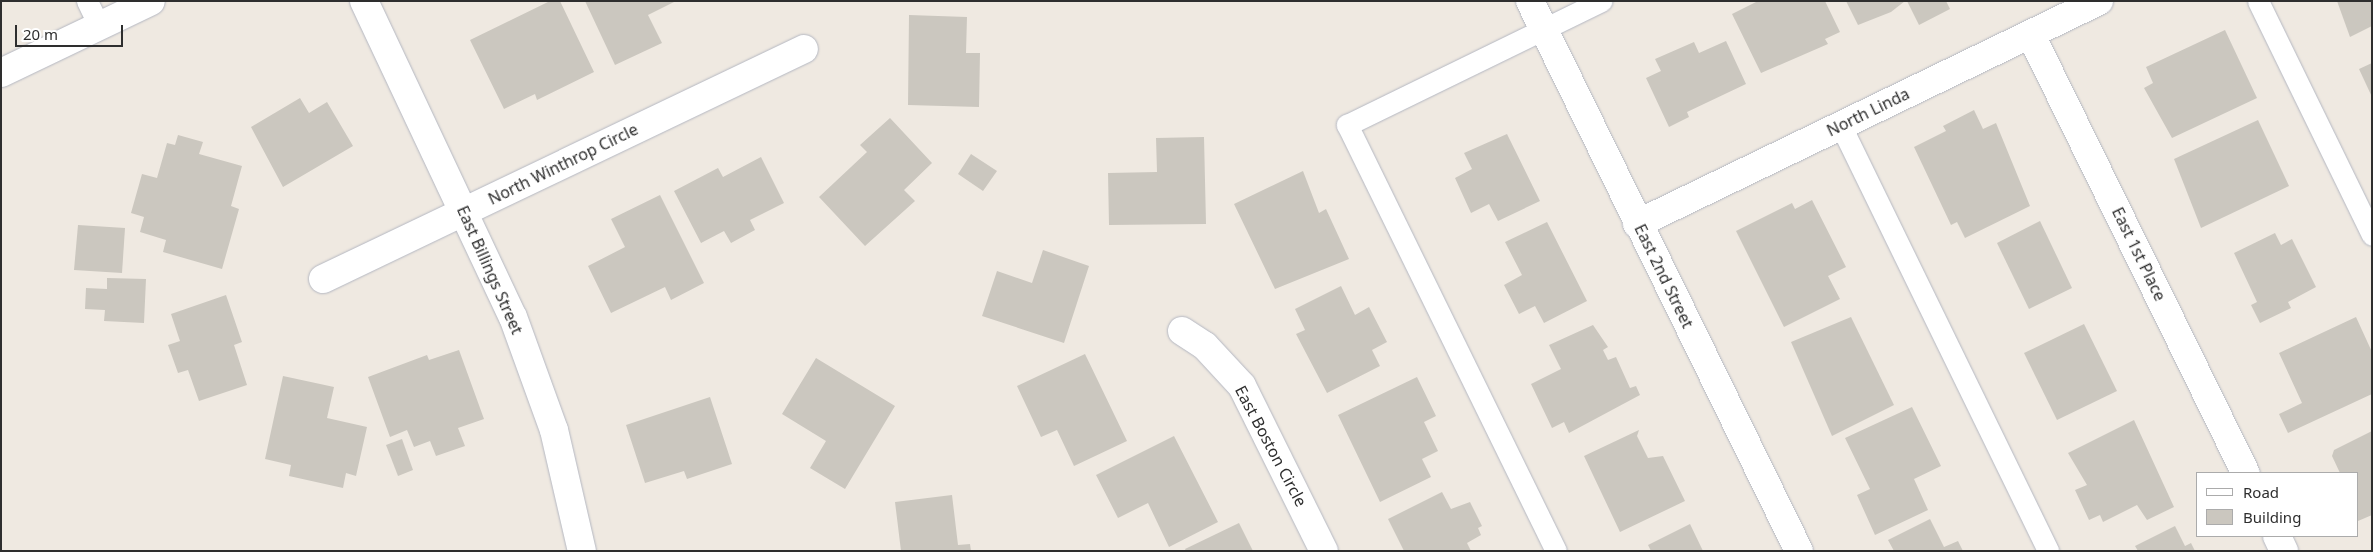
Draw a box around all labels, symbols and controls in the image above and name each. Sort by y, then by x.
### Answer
scale bar [18,15,125,47]
text: 20 m [23,24,58,44]
street label: North Linda [1824,84,1912,140]
street label: North Winthrop Circle [485,119,641,209]
street label: East Billings Street [453,203,527,337]
street label: East 1st Place [2108,204,2170,304]
street label: East 2nd Street [1631,221,1697,331]
street label: East Boston Circle [1231,382,1311,510]
legend [2196,472,2358,537]
text: Road [2243,482,2279,502]
text: Building [2243,507,2301,527]

